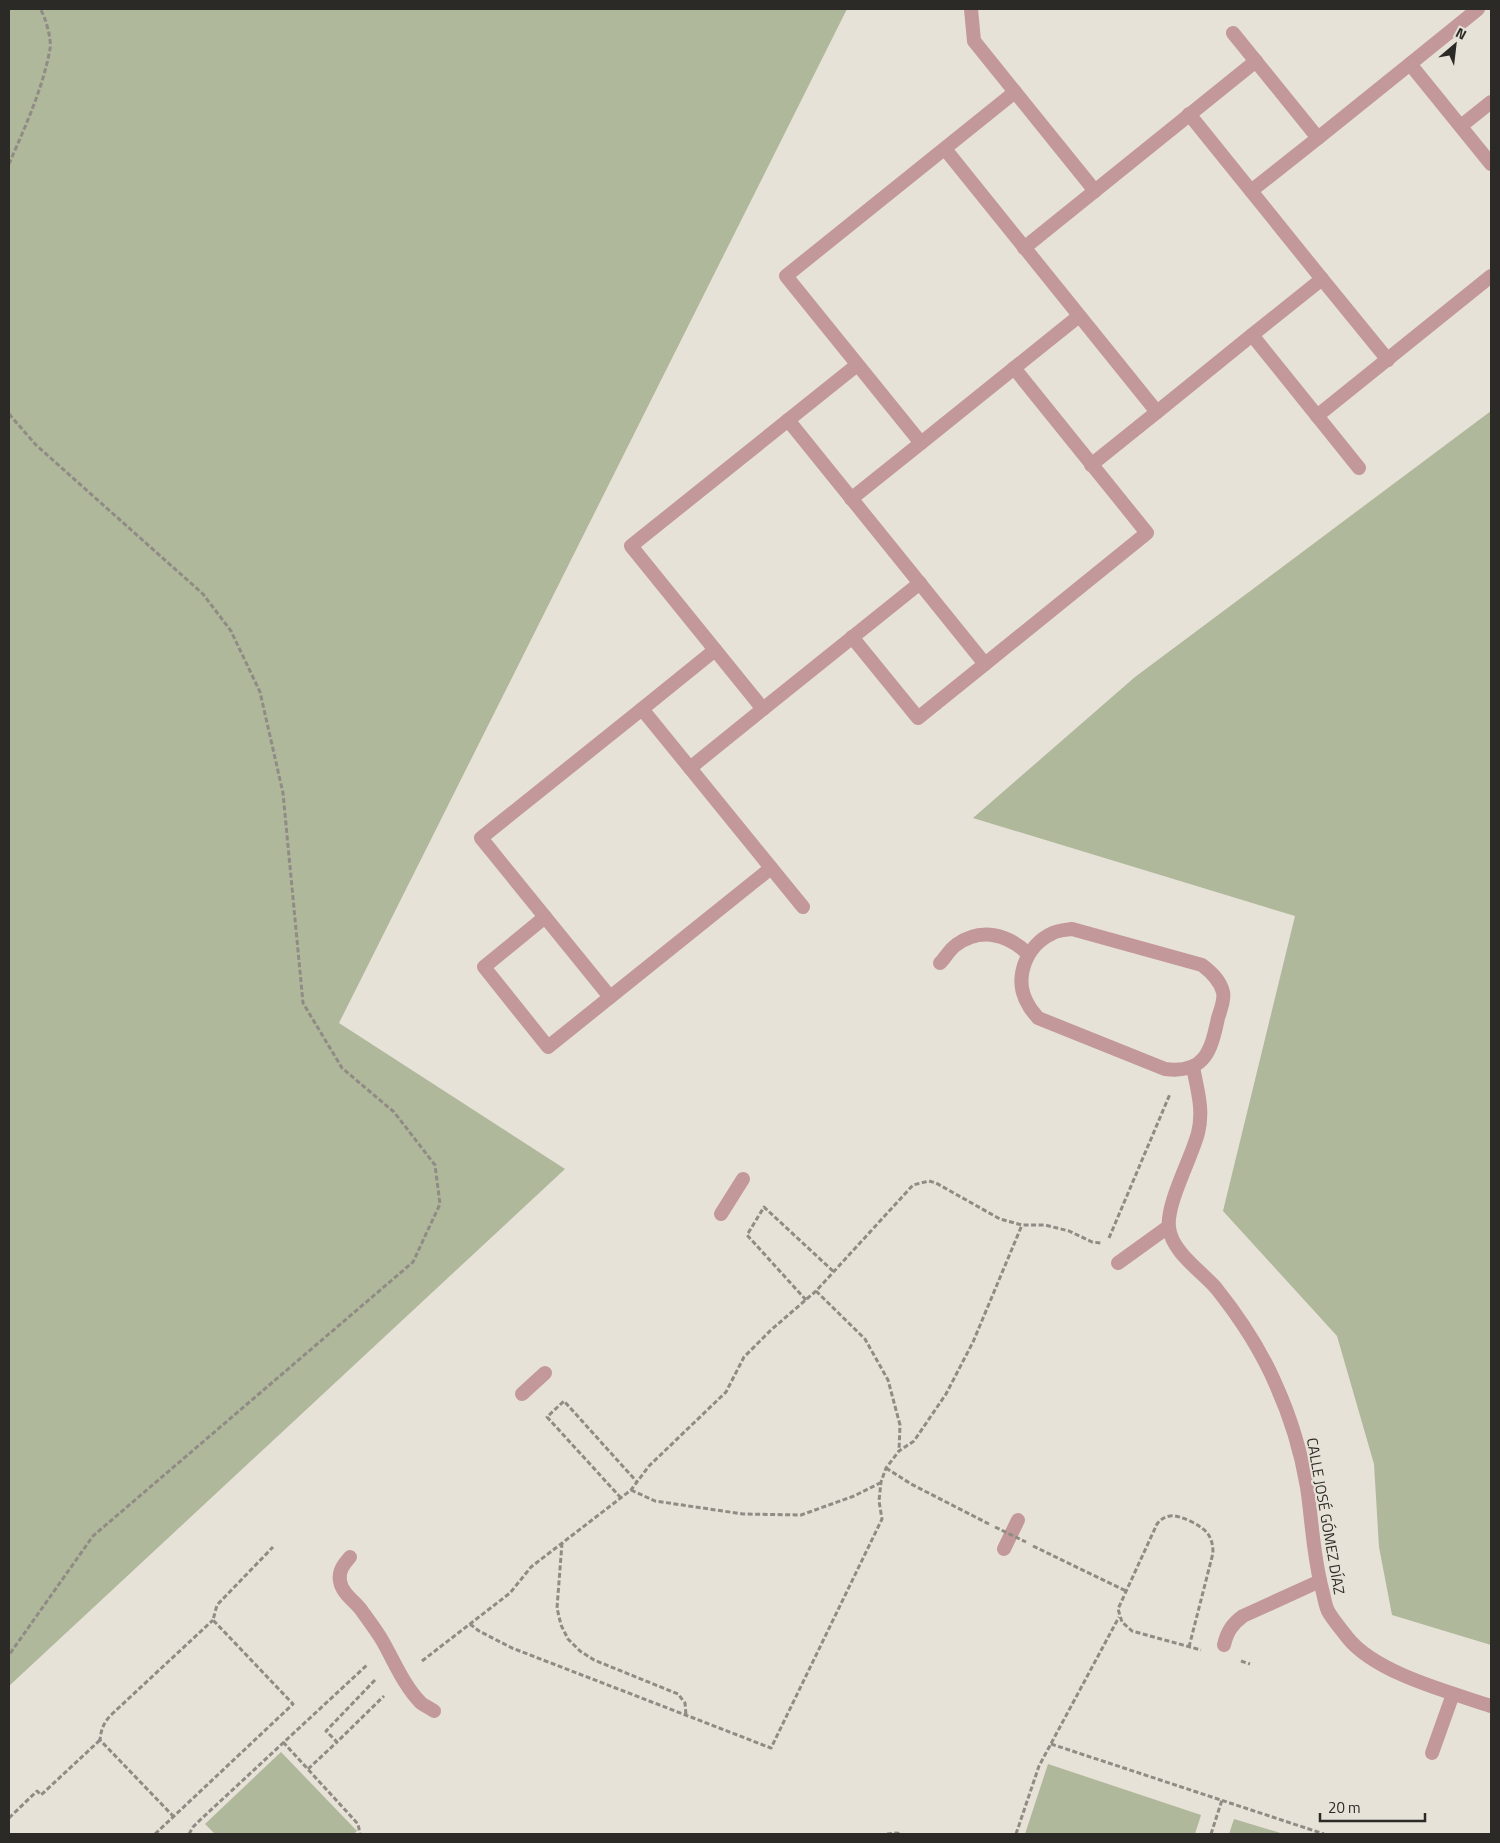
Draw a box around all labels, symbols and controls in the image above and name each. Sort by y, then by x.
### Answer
north arrow [1430,20,1480,70]
text: N [1452,22,1471,45]
street label: CALLE JOSÉ GÓMEZ DÍAZ [1301,1436,1351,1596]
scale bar [1320,1790,1425,1822]
text: 20 m [1328,1796,1361,1819]

